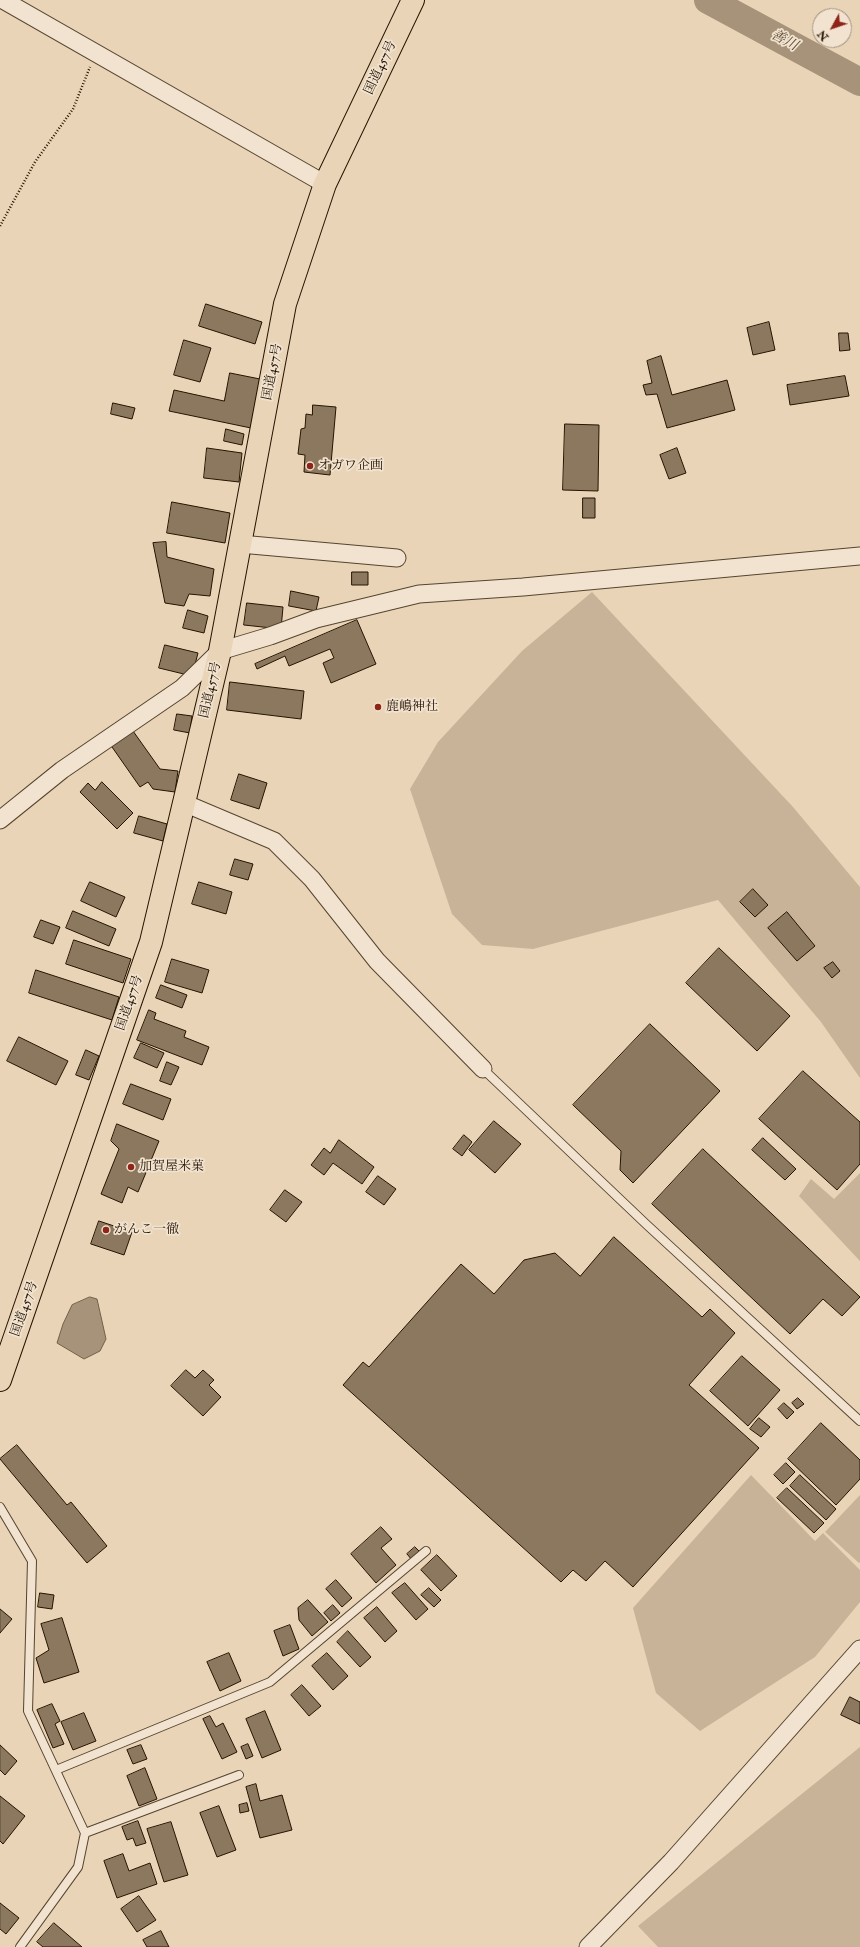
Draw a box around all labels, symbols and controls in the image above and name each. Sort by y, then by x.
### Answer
north arrow [812,8,852,48]
water label: 善川 [768,27,800,55]
text: N [815,27,831,43]
street label: 国道457号 [362,39,400,97]
street label: 国道457号 [260,342,286,402]
place label: オガワ企画 [318,458,383,474]
marker: オガワ企画 [305,461,315,471]
street label: 国道457号 [197,660,225,720]
place label: 鹿嶋神社 [386,699,438,715]
marker: 鹿嶋神社 [373,702,383,712]
street label: 国道457号 [113,973,147,1033]
place label: 加賀屋米菓 [139,1159,204,1175]
marker: 加賀屋米菓 [126,1162,136,1172]
place label: がんこ一徹 [114,1222,179,1238]
marker: がんこ一徹 [101,1225,111,1235]
street label: 国道457号 [8,1279,42,1339]

